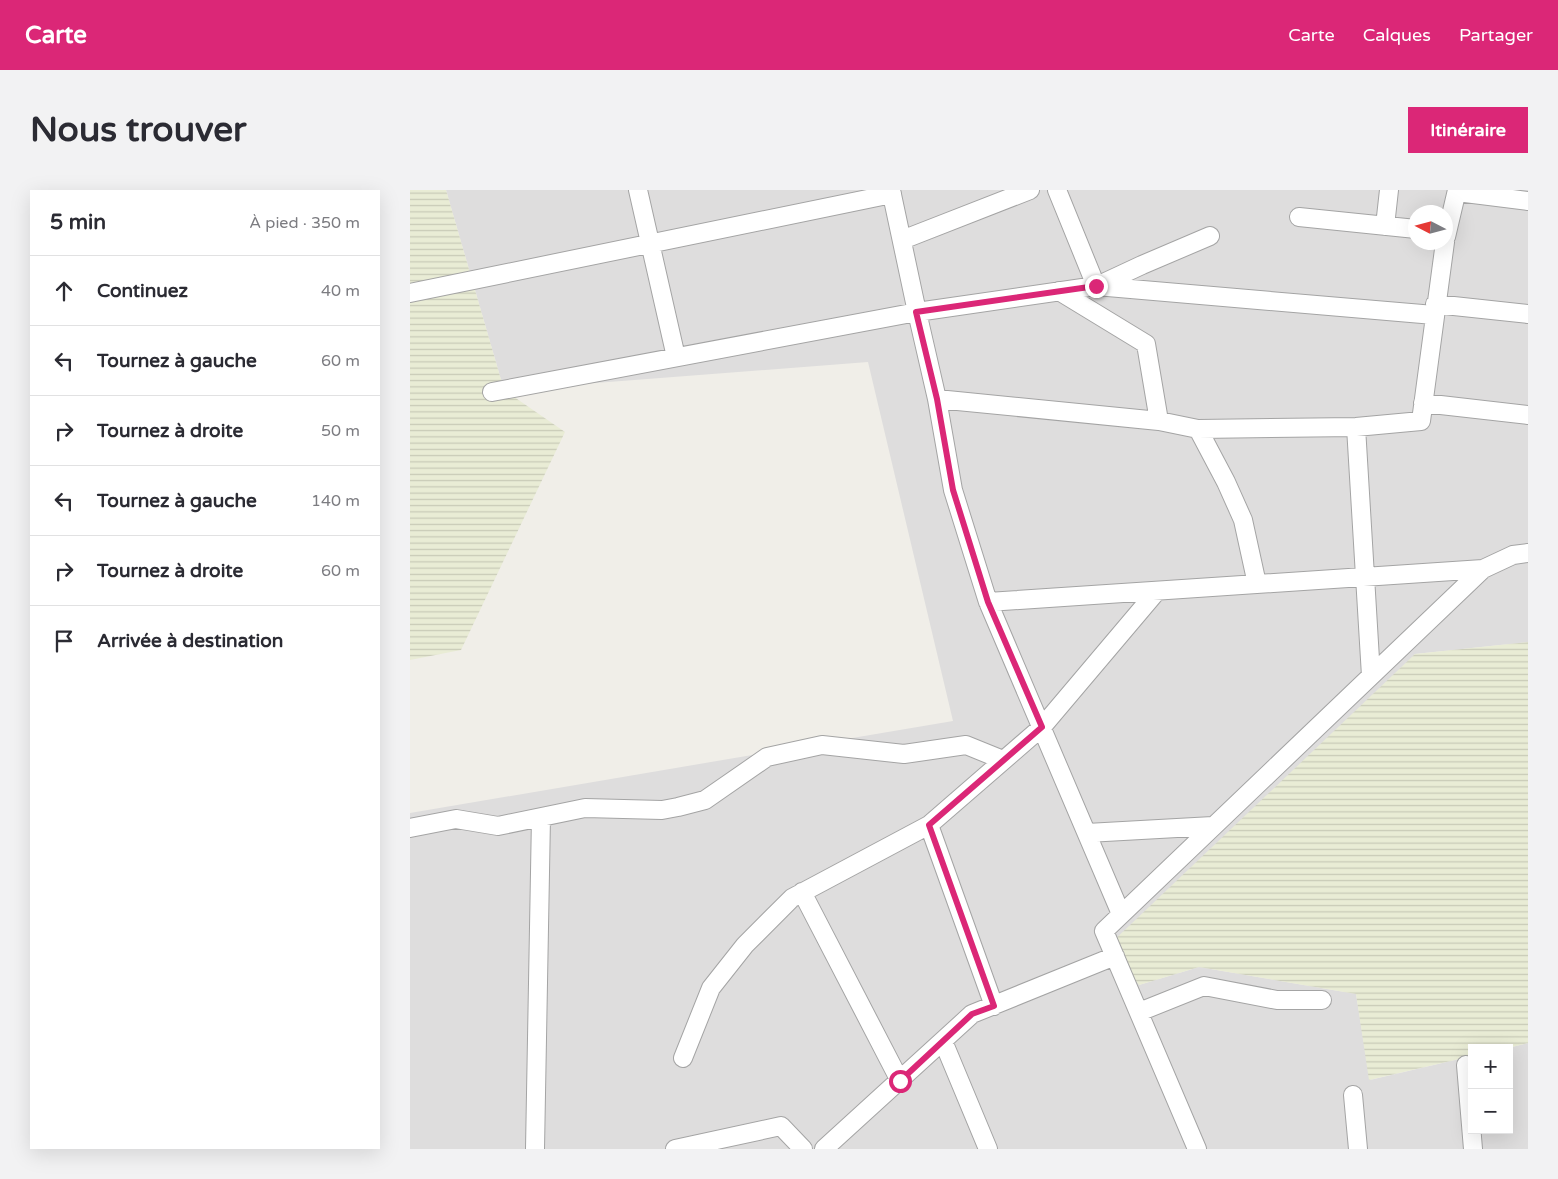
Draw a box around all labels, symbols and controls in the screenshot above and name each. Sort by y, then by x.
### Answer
text: Carte [25,21,87,50]
text: Carte [1288,24,1335,46]
text: Calques [1363,24,1431,46]
text: Partager [1459,24,1533,46]
button: Itinéraire [1408,107,1528,153]
text: Nous trouver [30,109,246,151]
north arrow [1408,205,1453,250]
text: 5 min [50,210,106,235]
text: À pied · 350 m [249,213,360,233]
route end [1085,275,1108,298]
icon: ahead [50,277,78,305]
text: Continuez [97,280,188,302]
text: 40 m [321,281,360,301]
icon: left [50,347,78,375]
text: Tournez à gauche [97,350,257,372]
text: 60 m [321,351,360,371]
icon: right [50,417,78,445]
text: Tournez à droite [97,420,243,442]
text: 50 m [321,421,360,441]
icon: left [50,487,78,515]
text: Tournez à gauche [97,490,257,512]
text: 140 m [311,491,360,511]
icon: right [50,557,78,585]
text: Tournez à droite [97,560,243,582]
text: 60 m [321,561,360,581]
icon: arrive [50,627,78,655]
text: Arrivée à destination [97,630,283,652]
map controls [1468,1044,1513,1134]
button: + [1468,1044,1513,1089]
route start [889,1070,912,1093]
button: − [1468,1089,1513,1134]

